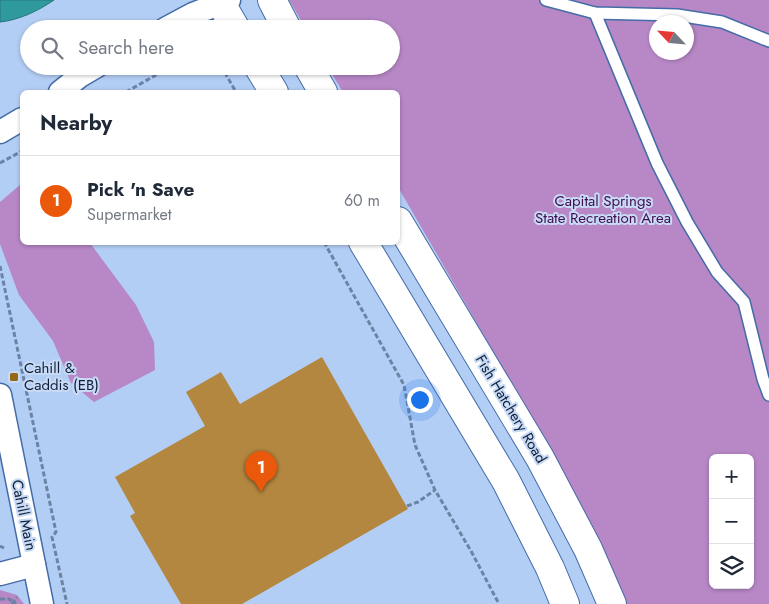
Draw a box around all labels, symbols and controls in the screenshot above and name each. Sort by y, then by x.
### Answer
north arrow [649,15,694,60]
search box [20,20,400,75]
icon: search [38,34,66,62]
text: Search here [78,34,174,61]
text: Nearby [40,108,112,138]
text: Pick 'n Save [87,176,194,203]
text: 1 [52,189,60,212]
text: 60 m [344,189,380,212]
park label: Capital Springs State Recreation Area [535,190,671,229]
text: Supermarket [87,203,172,226]
street label: Fish Hatchery Road [470,351,552,467]
place label: Cahill & Caddis (EB) [24,357,99,396]
marker: Cahill & Caddis (EB) [8,371,20,383]
your location [407,387,433,413]
pin: 1 [245,451,277,492]
map controls [709,454,754,589]
button: + [709,454,754,499]
street label: Cahill Main [6,478,42,552]
button: − [709,499,754,544]
button: layers [709,544,754,589]

